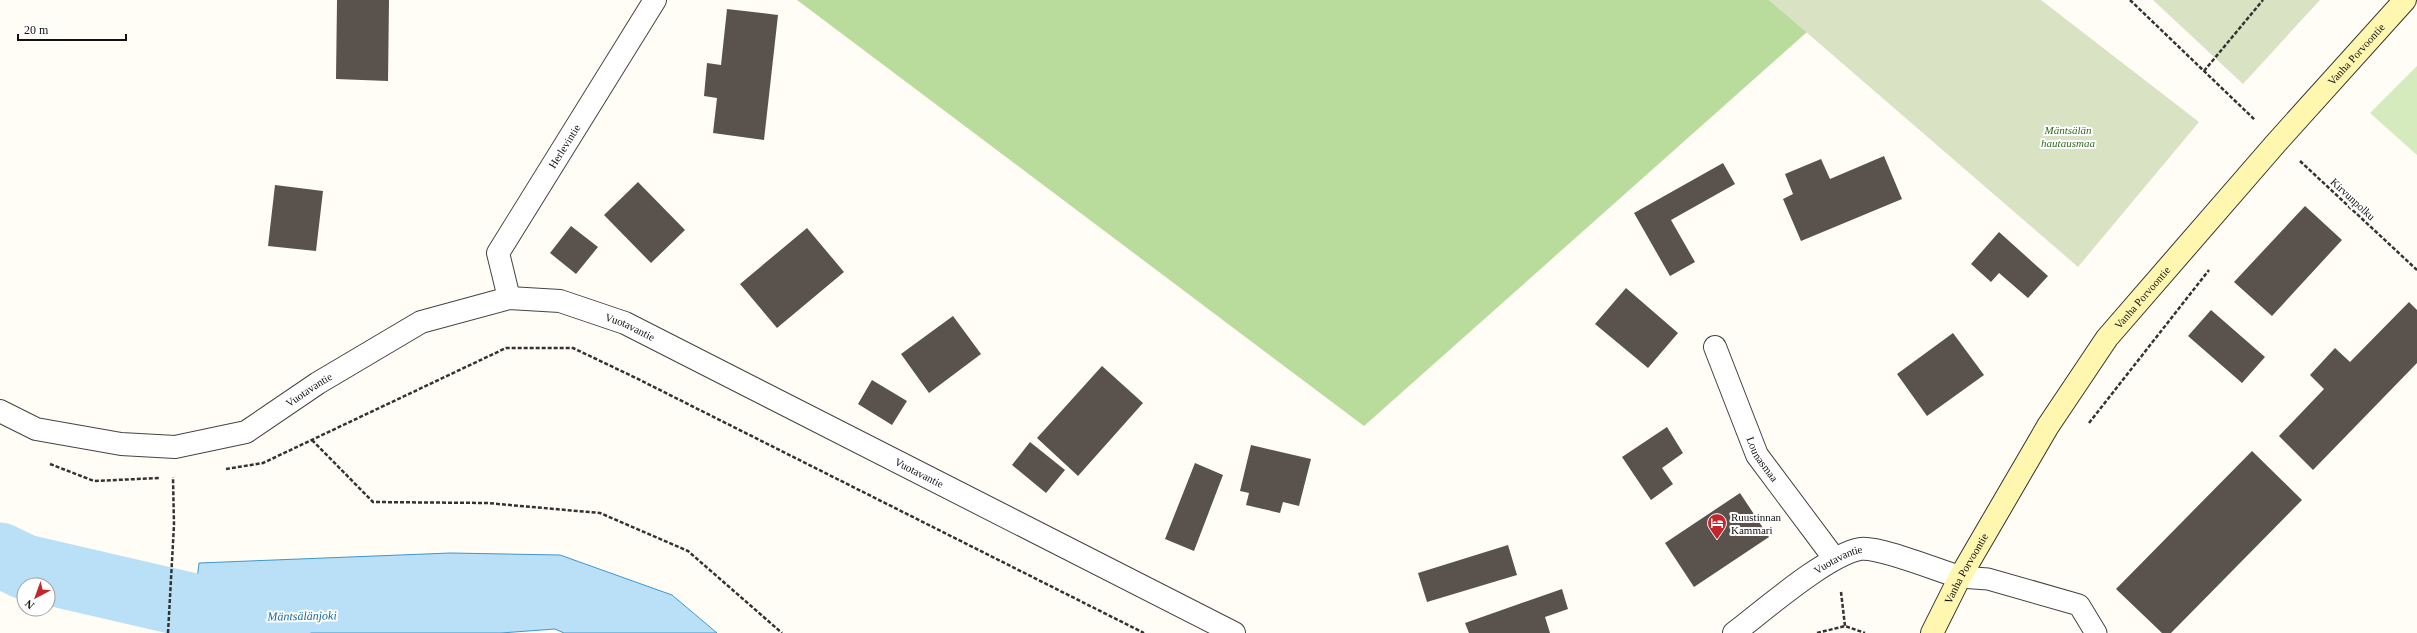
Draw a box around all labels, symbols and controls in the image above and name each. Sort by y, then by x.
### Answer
scale bar [18,16,126,42]
street label: Vanha Porvoontie [2325,21,2387,87]
text: 20 m [24,23,49,37]
street label: Herlevintie [546,122,582,170]
park label: Mäntsälän hautausmaa [2041,124,2095,149]
street label: Kirvunpolku [2328,175,2378,223]
street label: Vanha Porvoontie [2112,264,2173,331]
street label: Vuotavantie [604,311,657,343]
street label: Vuotavantie [283,370,334,409]
street label: Lounasmaa [1744,435,1781,484]
street label: Vuotavantie [893,455,946,490]
place label: Ruustinnan Kammari [1731,511,1782,536]
hotel icon: Ruustinnan Kammari [1706,512,1728,540]
street label: Vanha Porvoontie [1942,531,1990,606]
street label: Vuotavantie [1811,543,1863,576]
north arrow [16,577,56,617]
text: N [22,597,36,612]
water label: Mäntsälänjoki [266,608,337,624]

